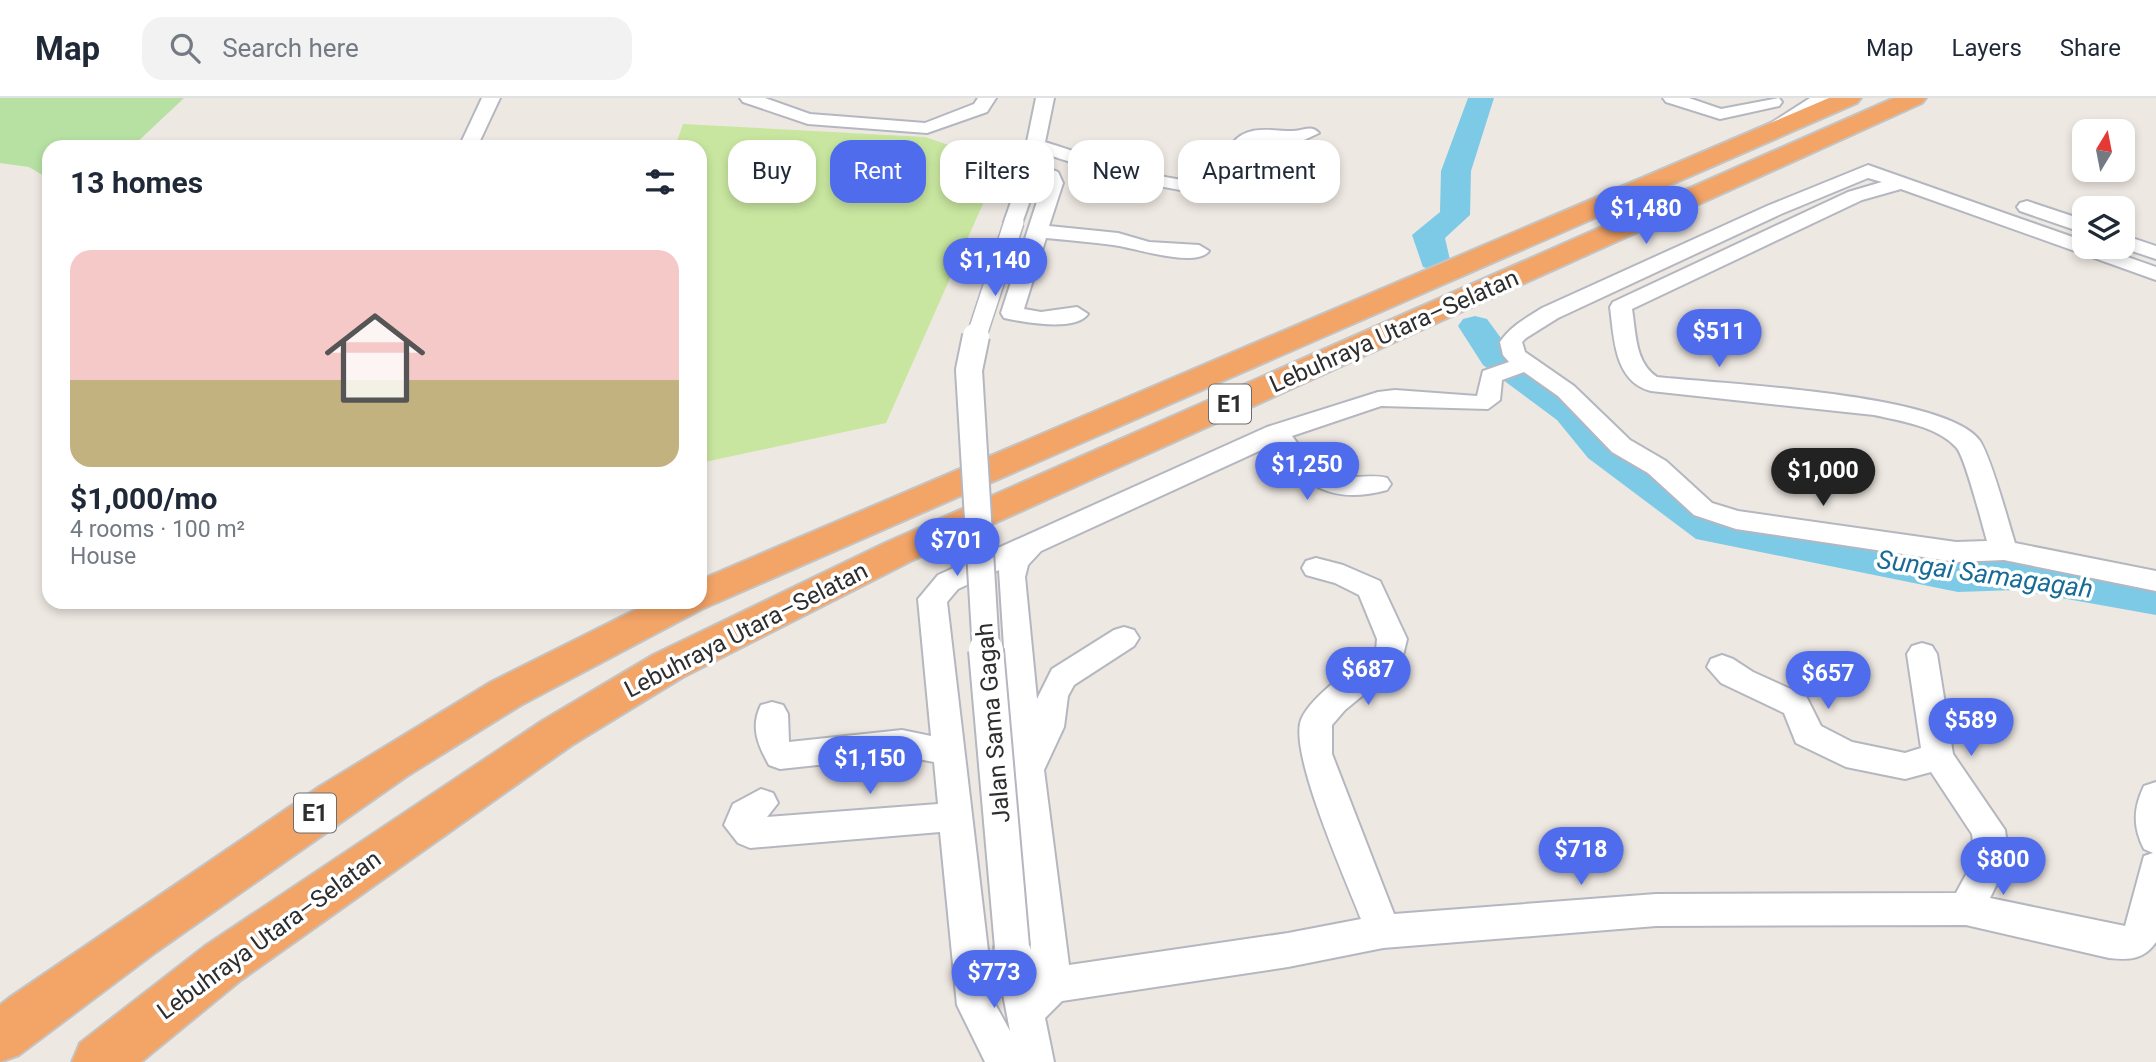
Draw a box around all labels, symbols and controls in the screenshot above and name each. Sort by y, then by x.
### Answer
search box [142,17,632,80]
text: Map [35,29,100,68]
icon: search [166,29,204,67]
text: Search here [222,33,359,63]
text: Map [1866,34,1914,62]
text: Layers [1952,34,2022,62]
text: Share [2060,34,2121,62]
north arrow [2072,119,2135,182]
map controls [2072,119,2135,259]
chip: Buy [728,140,816,203]
chip: Rent [830,140,926,203]
chip: Filters [940,140,1054,203]
chip: New [1068,140,1164,203]
chip: Apartment [1178,140,1340,203]
icon: filters [641,163,679,201]
text: 13 homes [70,165,203,200]
pin: $1,480 [1589,186,1703,246]
text: $1,480 [1610,195,1682,222]
button: layers [2072,196,2135,259]
pin: $1,140 [938,238,1052,298]
text: $1,140 [959,247,1031,274]
street label: Lebuhraya Utara–Selatan [1265,263,1523,399]
icon: home [312,295,438,421]
pin: $511 [1678,310,1760,369]
text: $511 [1693,318,1745,345]
road number: E1 [1209,384,1251,424]
pin: $1,250 [1250,442,1364,502]
pin: $1,000 [1766,448,1880,508]
text: $1,250 [1271,451,1343,478]
text: $1,000 [1787,457,1859,484]
text: $1,000/mo [70,481,218,516]
text: 4 rooms · 100 m² [70,516,245,543]
pin: $701 [916,518,998,578]
text: $701 [931,527,983,554]
text: House [70,543,136,570]
water label: Sungai Samagagah [1875,544,2095,604]
street label: Lebuhraya Utara–Selatan [620,556,872,704]
street label: Jalan Sama Gagah [970,622,1016,824]
pin: $687 [1327,648,1409,707]
pin: $657 [1787,652,1869,711]
text: $687 [1342,656,1394,683]
text: $657 [1802,660,1854,687]
pin: $589 [1930,698,2012,758]
text: $589 [1945,707,1997,734]
pin: $1,150 [813,736,927,796]
text: $1,150 [834,745,906,772]
road number: E1 [294,793,336,832]
pin: $718 [1540,828,1622,887]
text: $718 [1555,836,1607,863]
pin: $800 [1962,838,2044,897]
street label: Lebuhraya Utara–Selatan [152,845,386,1025]
text: $800 [1977,846,2029,873]
pin: $773 [953,950,1035,1010]
text: $773 [968,959,1020,986]

